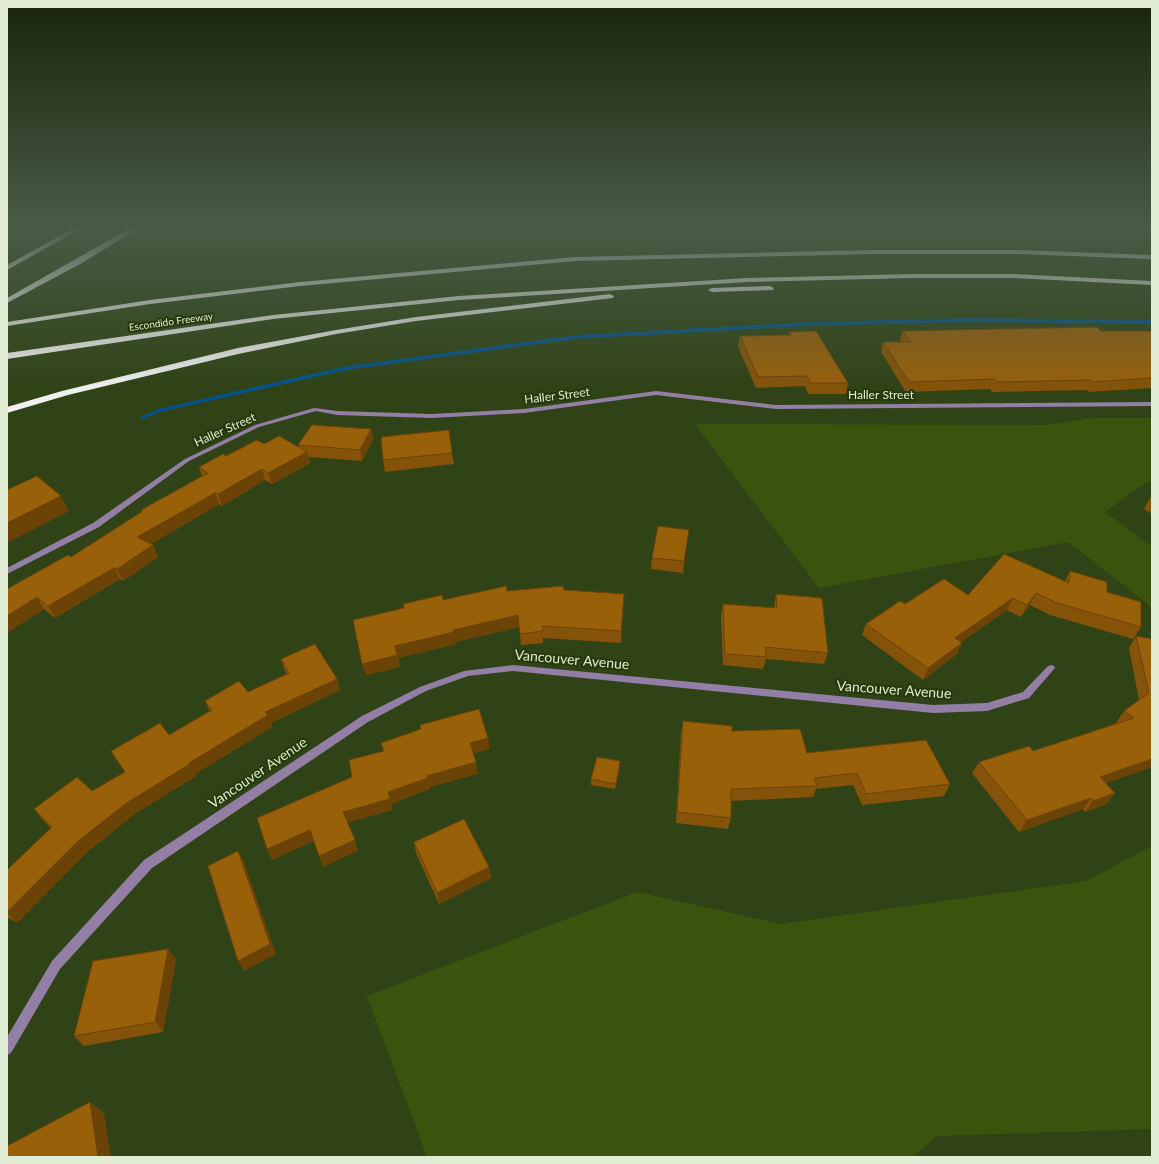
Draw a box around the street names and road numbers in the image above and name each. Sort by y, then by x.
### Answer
street label: Escondido Freeway [128,310,214,334]
street label: Haller Street [523,385,591,407]
street label: Haller Street [848,388,914,402]
street label: Haller Street [192,410,258,450]
street label: Vancouver Avenue [514,647,630,673]
street label: Vancouver Avenue [836,678,952,702]
street label: Vancouver Avenue [206,734,310,812]

